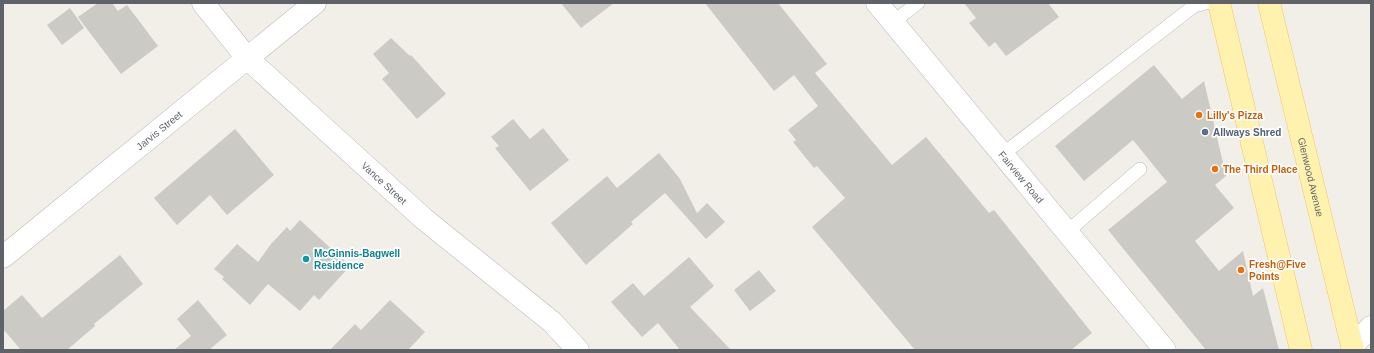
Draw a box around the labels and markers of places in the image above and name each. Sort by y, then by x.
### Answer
marker: Lilly's Pizza [1194,110,1204,120]
place label: Lilly's Pizza [1207,110,1263,121]
marker: Allways Shred [1200,127,1210,137]
place label: Allways Shred [1213,127,1281,138]
marker: The Third Place [1210,164,1220,174]
place label: The Third Place [1223,164,1298,175]
place label: McGinnis-Bagwell Residence [314,248,400,271]
marker: McGinnis-Bagwell Residence [301,254,311,264]
place label: Fresh@Five Points [1249,259,1306,282]
marker: Fresh@Five Points [1236,265,1246,275]

